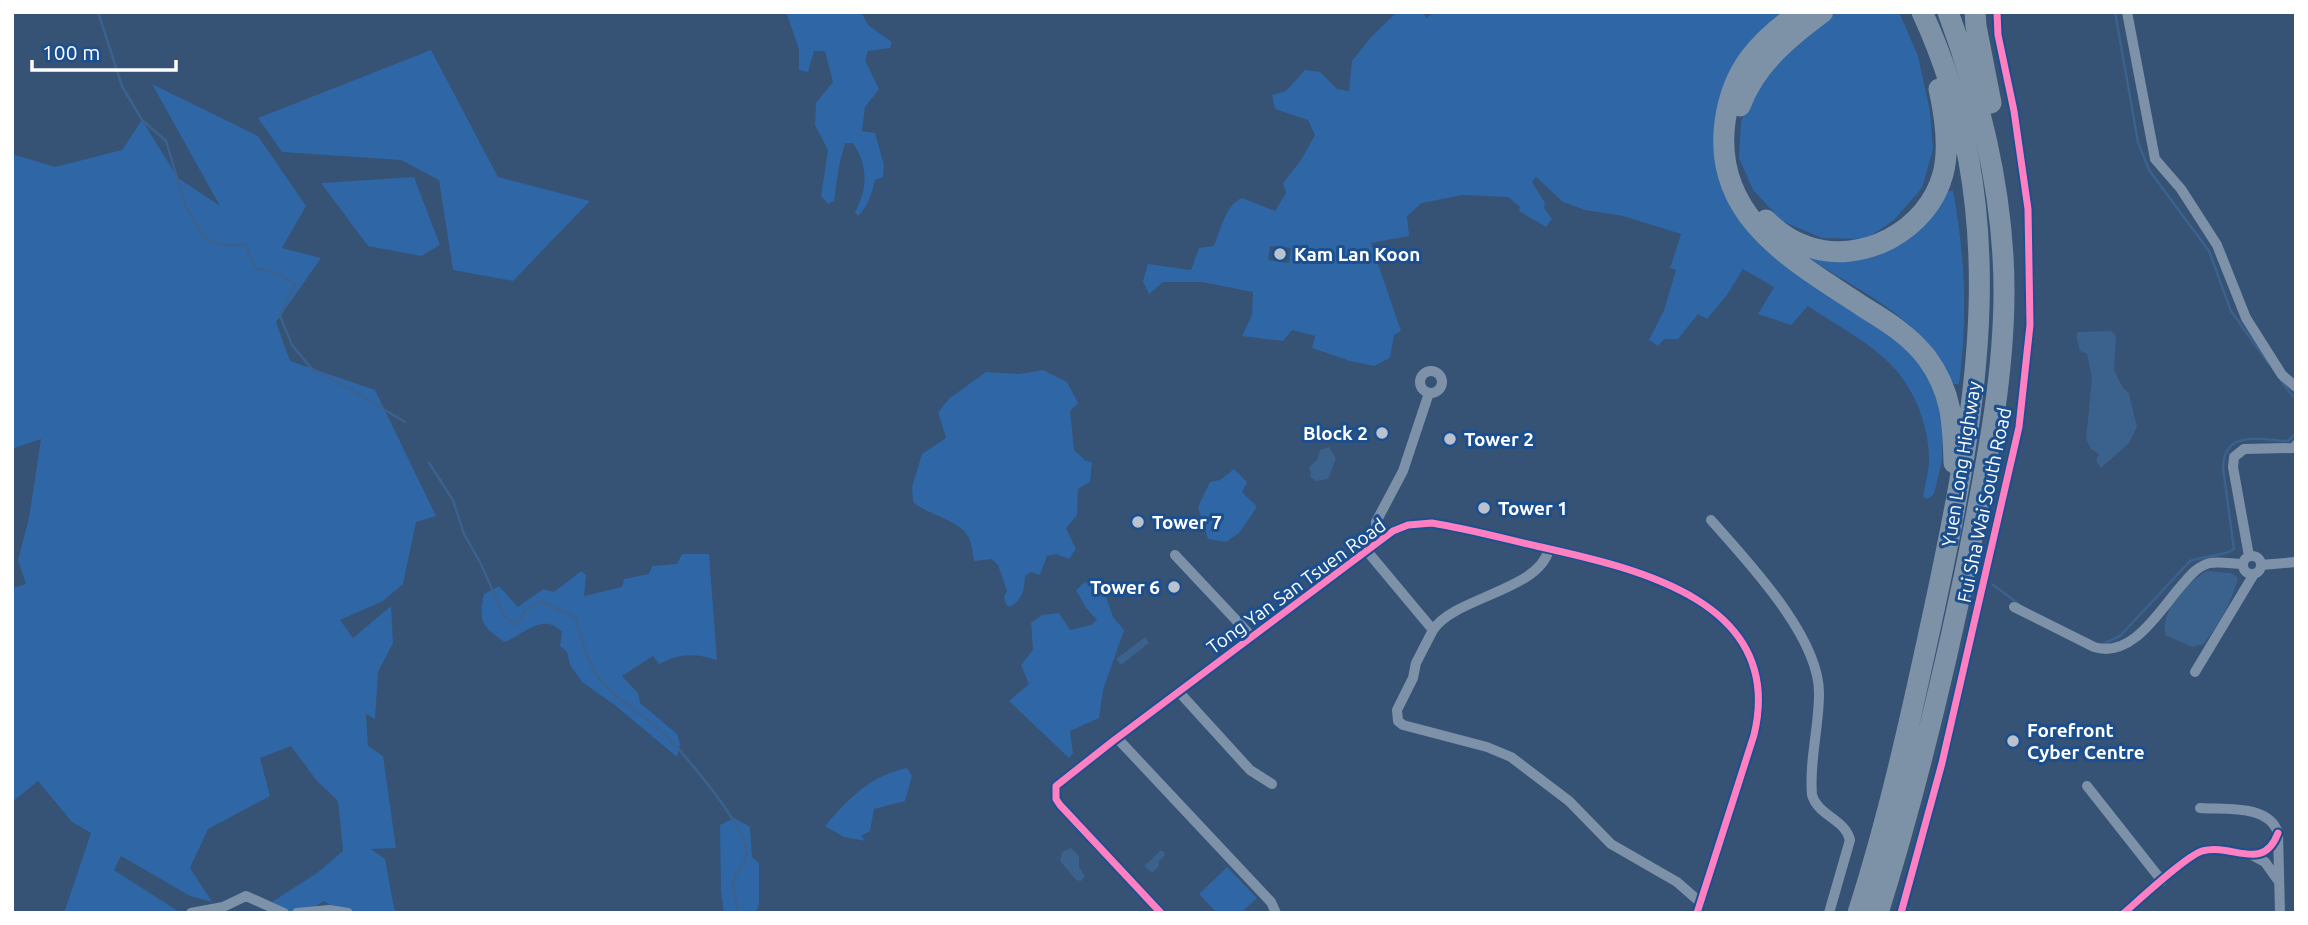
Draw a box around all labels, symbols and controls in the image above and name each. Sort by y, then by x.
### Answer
scale bar [32,28,175,72]
text: 100 m [42,40,100,64]
place label: Kam Lan Koon [1294,243,1420,265]
marker: Kam Lan Koon [1272,246,1288,262]
street label: Yuen Long Highway [1937,380,1985,548]
street label: Fui Sha Wai South Road [1953,406,2015,604]
place label: Block 2 [1303,422,1368,444]
marker: Block 2 [1374,425,1390,441]
place label: Tower 2 [1464,428,1534,450]
marker: Tower 2 [1442,431,1458,447]
place label: Tower 1 [1498,497,1568,519]
marker: Tower 1 [1476,500,1492,516]
place label: Tower 7 [1152,511,1222,533]
marker: Tower 7 [1130,514,1146,530]
street label: Tong Yan San Tsuen Road [1202,514,1390,658]
place label: Tower 6 [1090,576,1160,598]
marker: Tower 6 [1166,579,1182,595]
place label: Forefront Cyber Centre [2027,719,2145,763]
marker: Forefront Cyber Centre [2005,733,2021,749]

